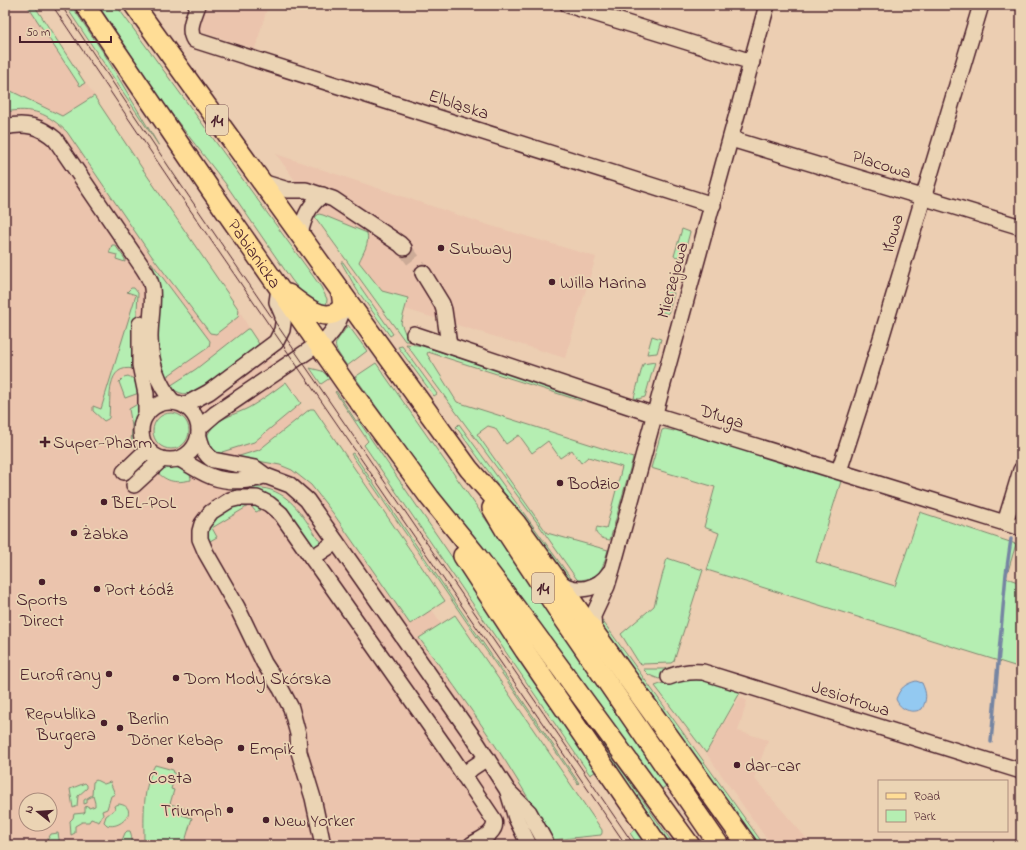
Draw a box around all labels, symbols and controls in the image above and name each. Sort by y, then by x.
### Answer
scale bar [20,18,111,44]
text: 50 m [26,24,50,42]
street label: Elbląska [425,84,492,128]
road number: 14 [206,105,228,135]
street label: Placowa [848,145,914,187]
street label: Iłowa [876,211,912,256]
street label: Pabianicka [220,215,287,295]
place label: Subway [449,237,512,263]
street label: Mierzejowa [651,240,697,322]
marker: Subway [436,243,446,253]
place label: Willa Marina [560,271,646,297]
marker: Willa Marina [547,277,557,287]
street label: Długa [695,399,747,438]
place label: Super-Pharm [53,431,152,457]
marker: Super-Pharm [40,437,50,447]
place label: Bodzio [567,472,620,498]
marker: Bodzio [555,478,565,488]
place label: BEL-POL [111,491,177,517]
marker: BEL-POL [99,497,109,507]
place label: Żabka [82,522,129,548]
marker: Żabka [69,528,79,538]
road number: 14 [532,573,554,603]
marker: Sports Direct [37,577,47,587]
place label: Port Łódź [105,578,174,604]
marker: Port Łódź [92,584,102,594]
place label: Sports Direct [16,588,68,635]
place label: Eurofirany [19,663,101,689]
place label: Dom Mody Skórska [183,667,331,693]
marker: Eurofirany [104,669,114,679]
marker: Dom Mody Skórska [171,673,181,683]
street label: Jesiotrowa [808,675,893,725]
place label: Republika Burgera [25,702,96,750]
place label: Berlin Döner Kebap [127,707,224,754]
marker: Republika Burgera [99,718,109,728]
marker: Berlin Döner Kebap [115,723,125,733]
place label: Empik [249,737,295,763]
marker: Empik [236,743,246,753]
place label: dar-car [745,754,801,780]
marker: Costa [165,755,175,765]
marker: dar-car [732,760,742,770]
place label: Costa [148,766,192,792]
legend [878,780,1008,832]
text: Road [914,788,940,806]
north arrow [18,792,58,832]
place label: Triumph [161,799,222,825]
text: N [21,803,38,815]
marker: Triumph [225,805,235,815]
text: Park [914,808,936,826]
place label: New Yorker [274,809,355,835]
marker: New Yorker [261,815,271,825]

